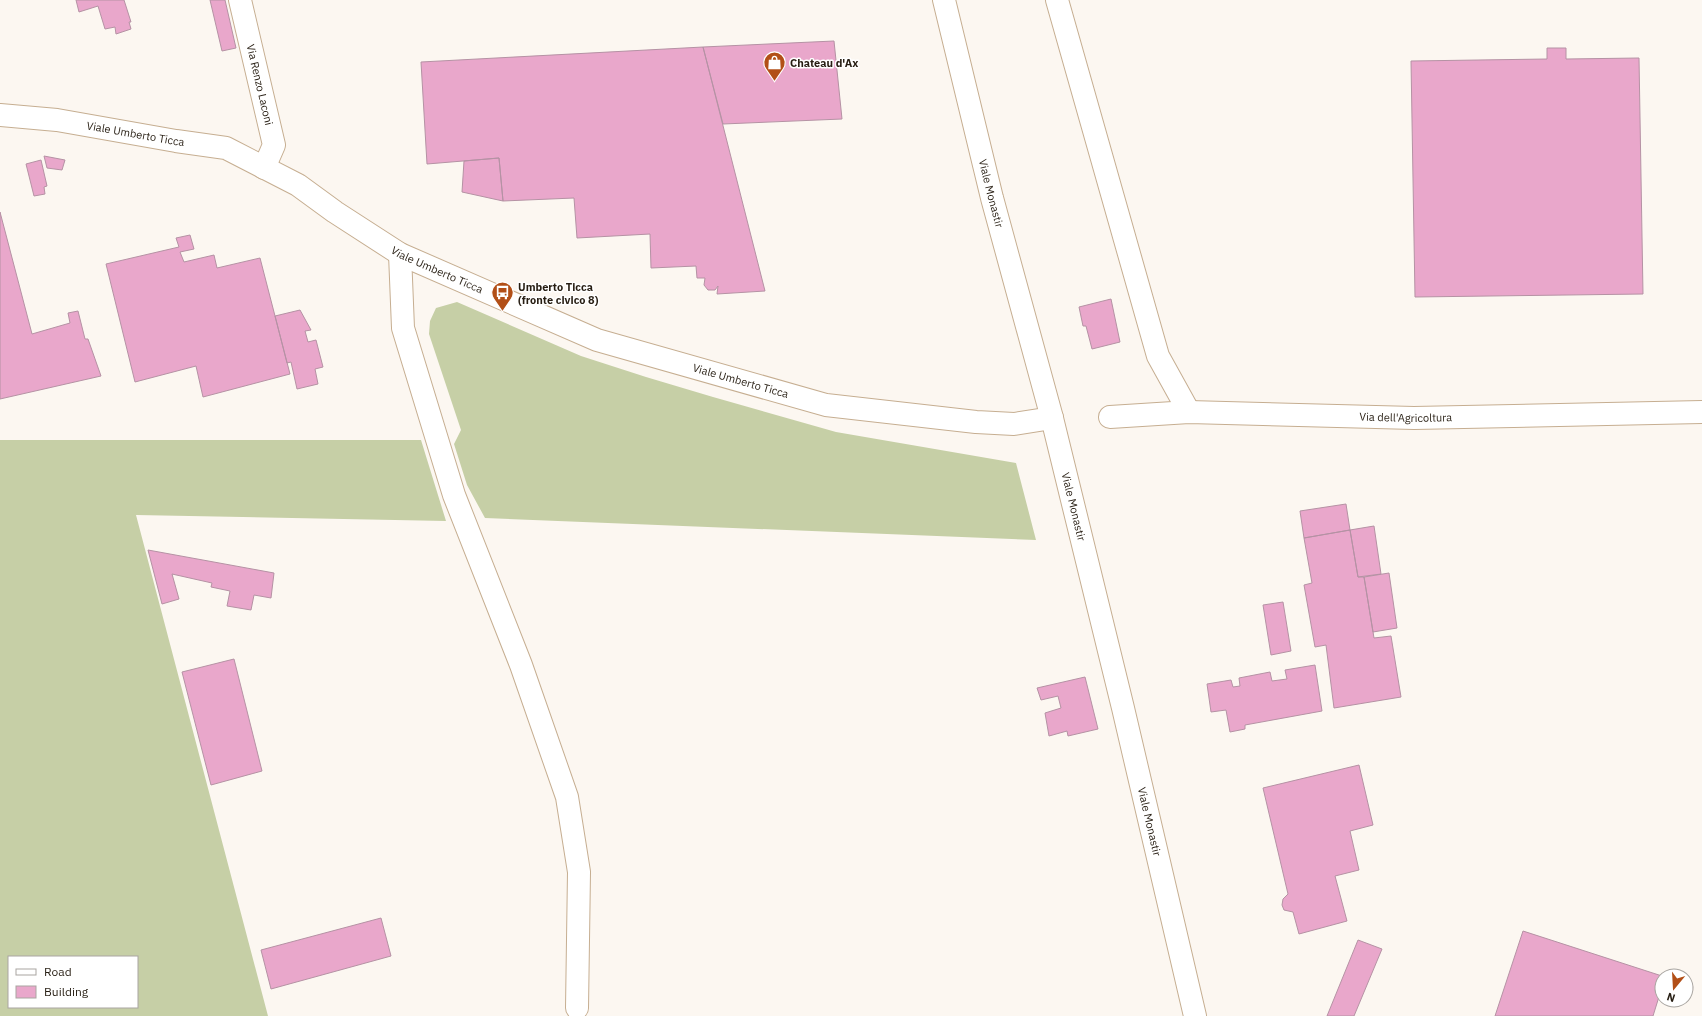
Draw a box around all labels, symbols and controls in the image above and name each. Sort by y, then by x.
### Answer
street label: Via Renzo Laconi [244,43,276,127]
shop icon: Chateau d'Ax [762,50,788,83]
place label: Chateau d'Ax [790,56,858,70]
street label: Viale Umberto Ticca [86,118,186,149]
street label: Viale Monastir [976,158,1007,229]
street label: Viale Umberto Ticca [388,243,485,296]
bus stop icon: Umberto Ticca (fronte civico 8) [490,280,516,313]
place label: Umberto Ticca (fronte civico 8) [518,280,599,307]
street label: Viale Umberto Ticca [691,361,790,401]
street label: Via dell'Agricoltura [1359,410,1452,425]
street label: Viale Monastir [1059,471,1089,542]
street label: Viale Monastir [1135,786,1164,857]
legend [8,956,138,1008]
text: Road [44,964,72,979]
north arrow [1654,968,1694,1008]
text: Building [44,984,89,999]
text: N [1665,990,1677,1005]

